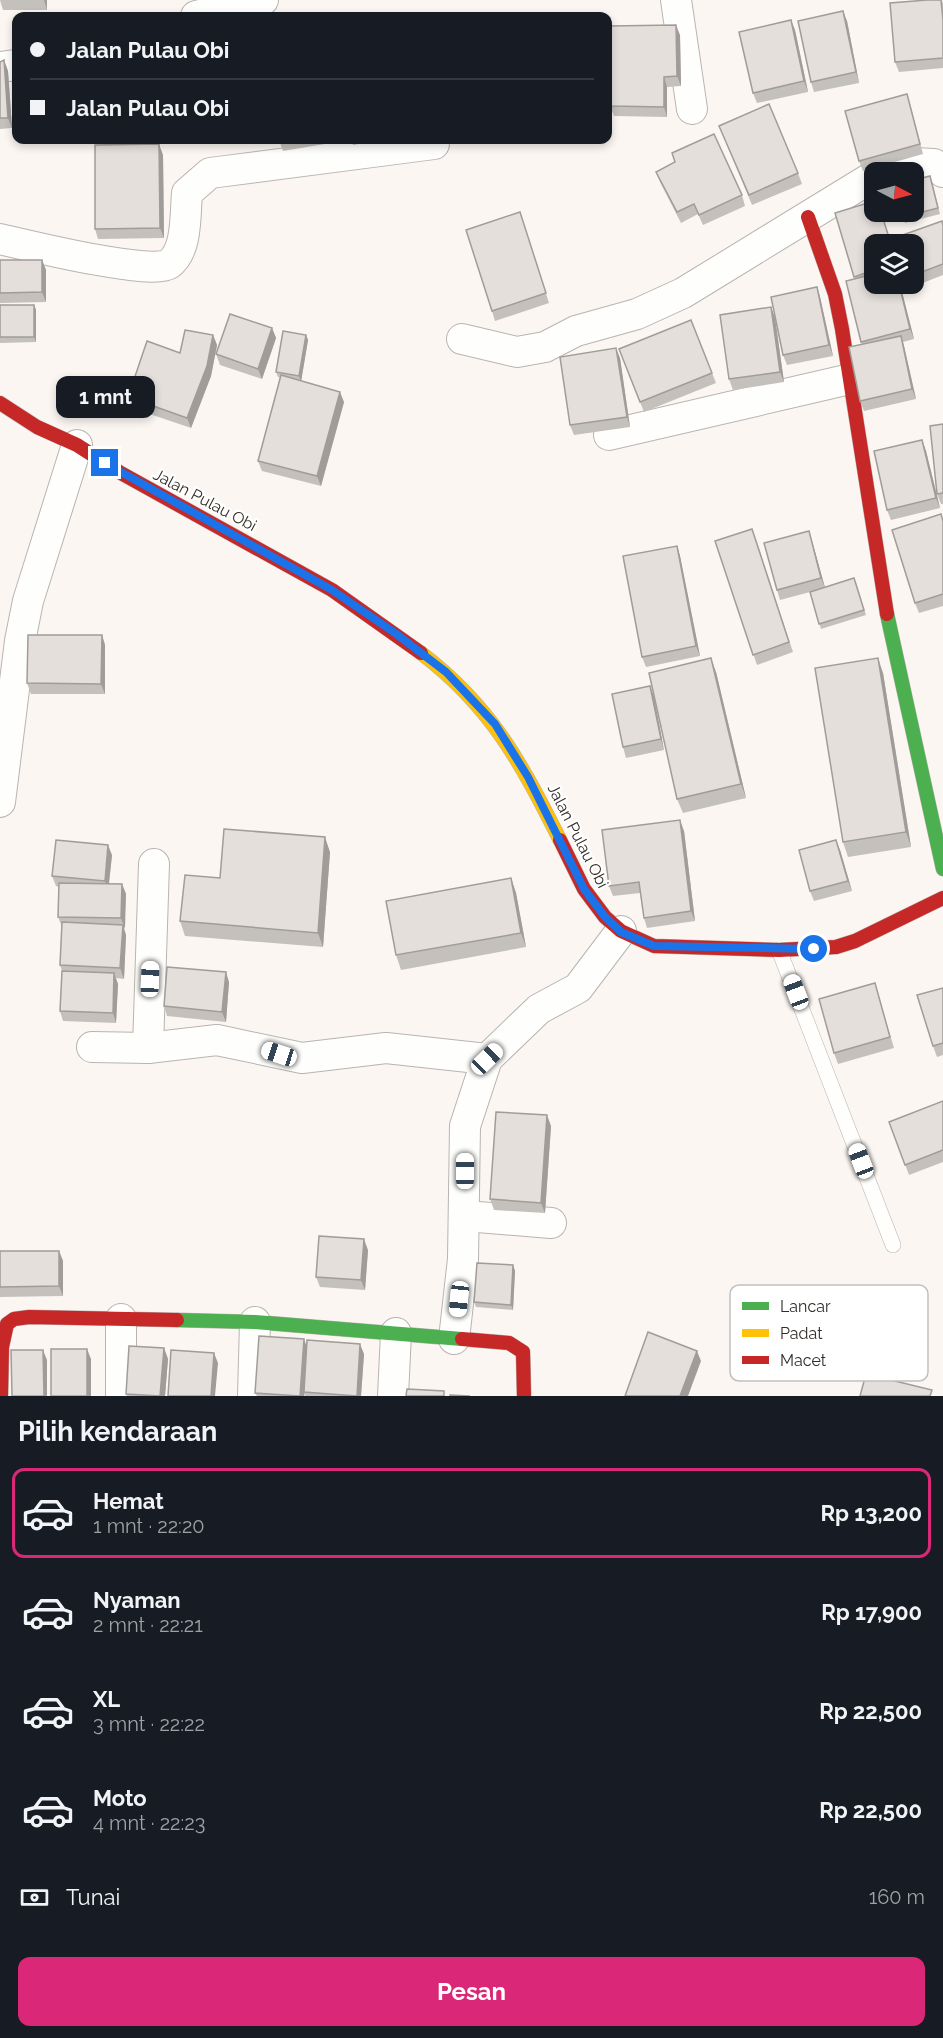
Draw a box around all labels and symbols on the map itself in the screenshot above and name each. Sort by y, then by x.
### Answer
north arrow [864,162,924,222]
callout: 1 mnt [56,376,154,418]
route end [91,449,118,476]
street label: Jalan Pulau Obi [150,465,260,535]
street label: Jalan Pulau Obi [544,781,612,891]
route start [800,935,827,962]
car [140,961,160,997]
car [781,972,811,1012]
car [259,1040,299,1068]
car [468,1040,506,1078]
car [846,1141,876,1181]
car [456,1153,474,1189]
car [448,1280,470,1318]
legend [730,1285,928,1381]
text: Lancar [780,1297,831,1316]
text: Padat [780,1324,823,1343]
text: Macet [780,1351,827,1370]

